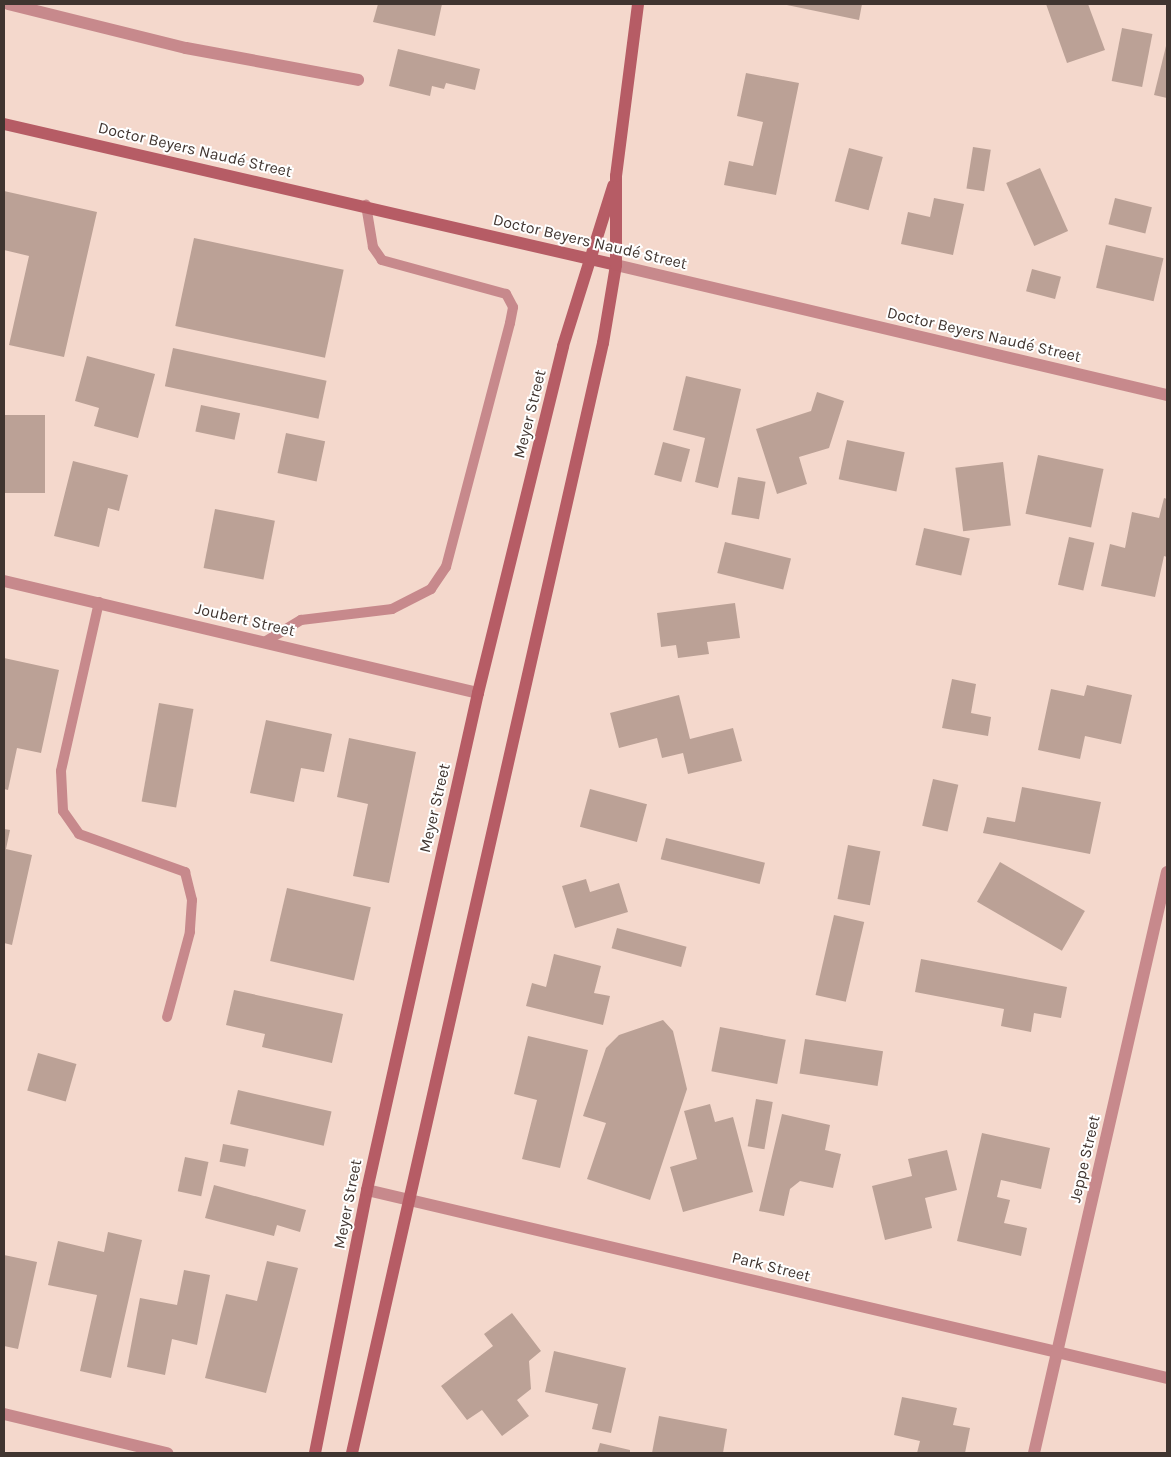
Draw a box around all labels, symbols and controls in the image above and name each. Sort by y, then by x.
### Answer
street label: Doctor Beyers Naudé Street [96,118,294,182]
street label: Doctor Beyers Naudé Street [491,210,689,274]
street label: Doctor Beyers Naudé Street [885,303,1083,367]
street label: Meyer Street [510,368,550,460]
street label: Joubert Street [193,599,297,641]
street label: Meyer Street [415,762,455,854]
street label: Jeppe Street [1066,1113,1104,1205]
street label: Meyer Street [330,1158,366,1250]
street label: Park Street [730,1248,812,1286]

